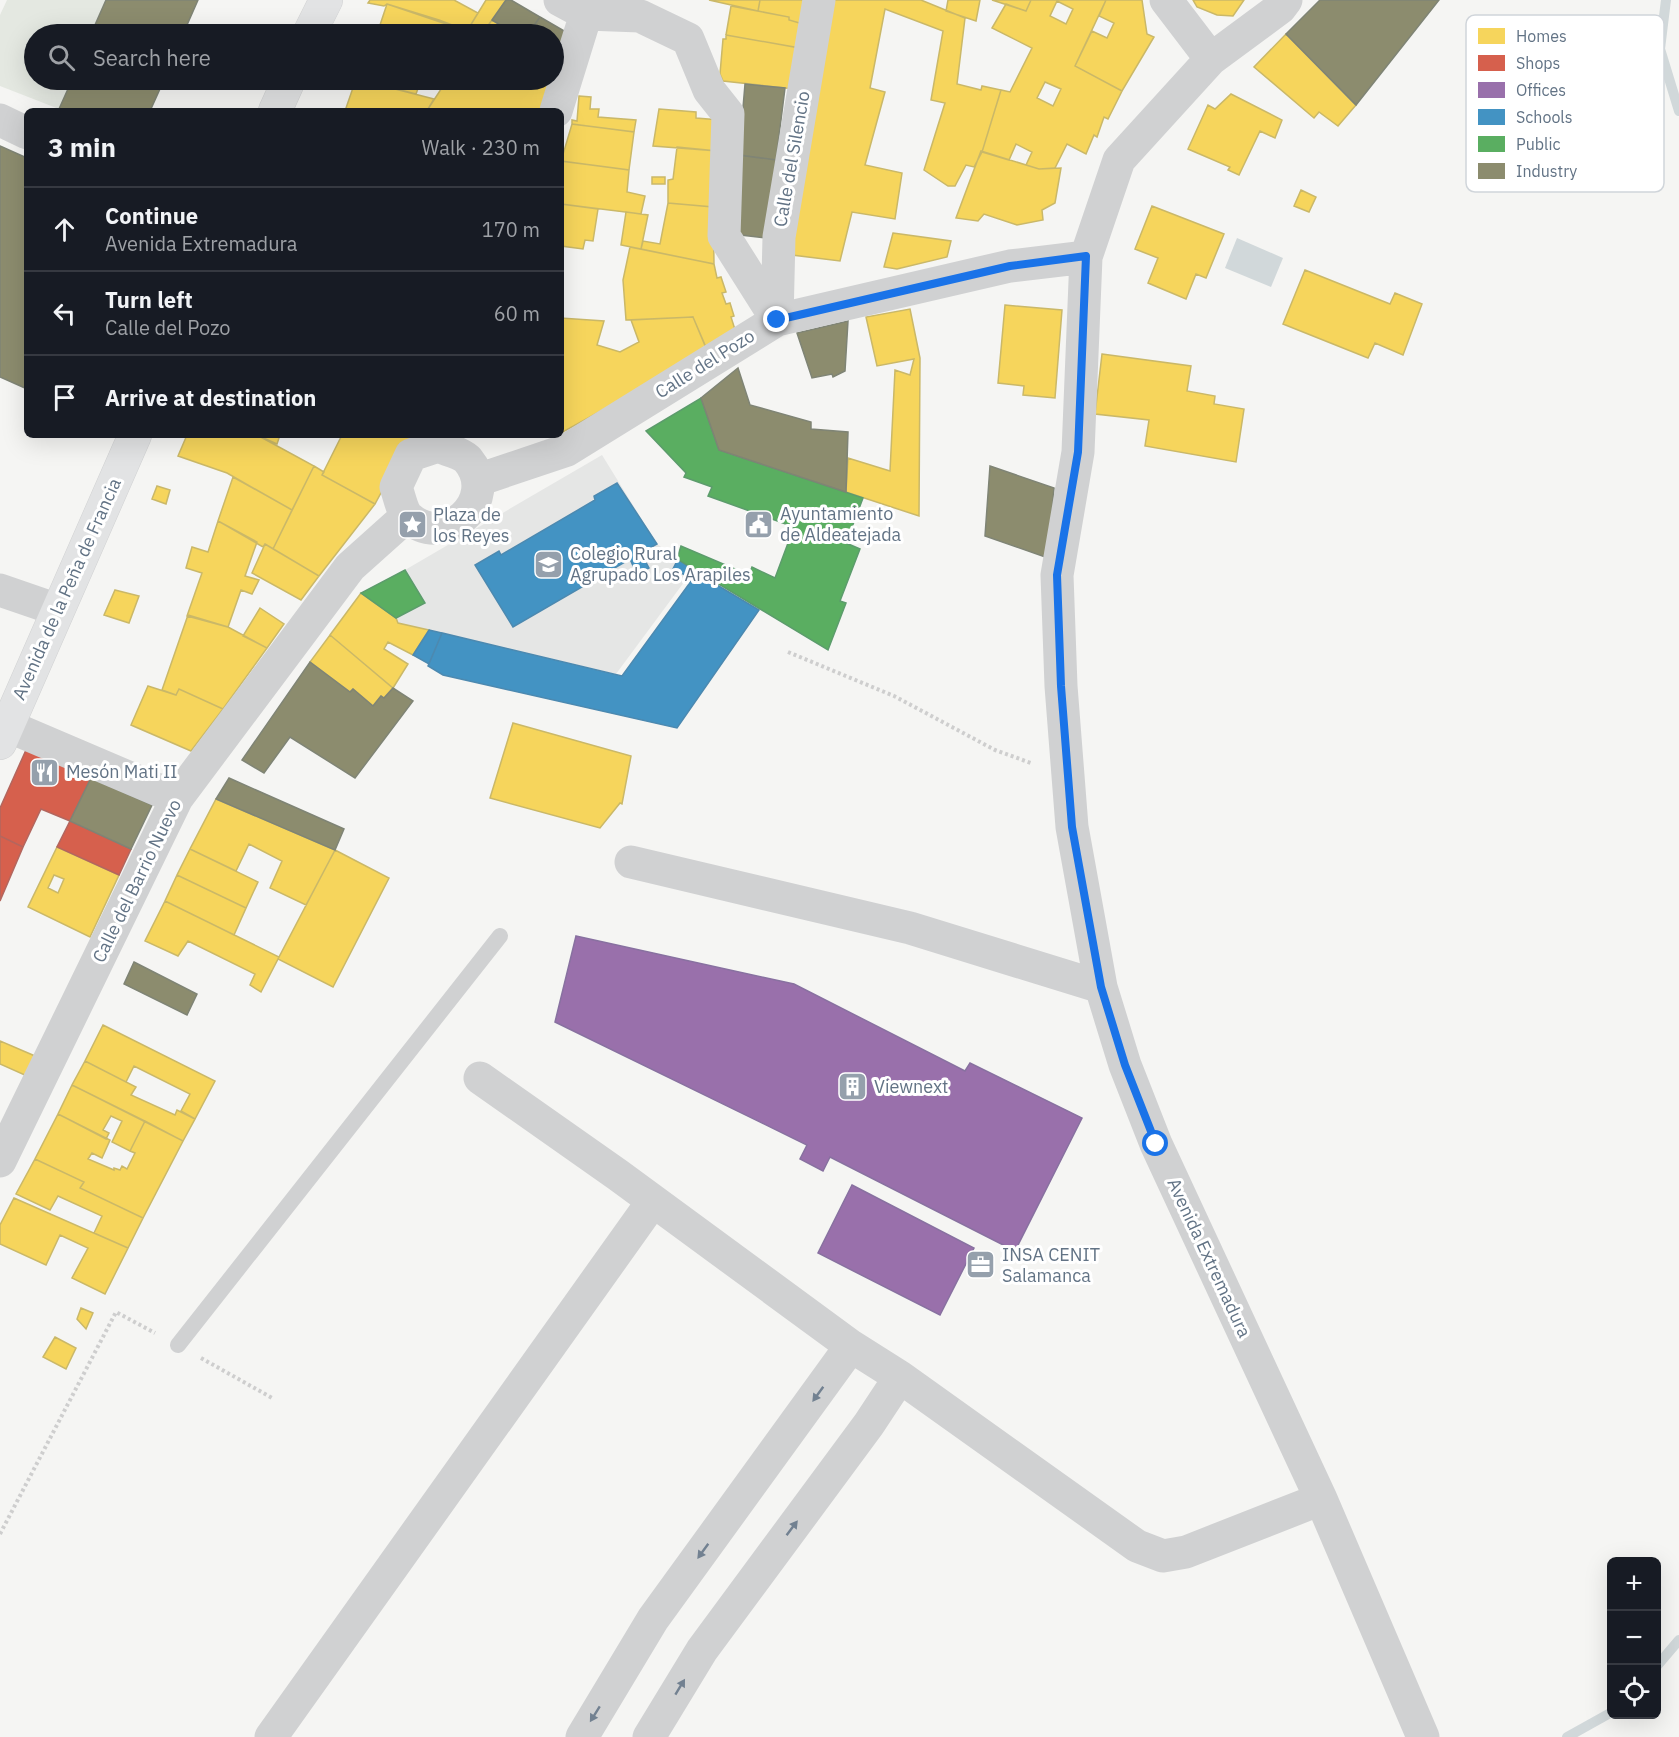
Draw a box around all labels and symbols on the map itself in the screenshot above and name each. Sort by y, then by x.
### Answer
legend [1466,15,1664,192]
text: Homes [1516,26,1567,46]
text: Shops [1516,53,1560,73]
text: Offices [1516,80,1566,100]
street label: Calle del Silencio [768,89,815,229]
text: Schools [1516,107,1573,127]
text: Public [1516,134,1560,154]
text: Industry [1516,161,1577,181]
route end [763,306,789,332]
street label: Calle del Pozo [651,324,759,403]
street label: Avenida de la Peña de Francia [7,474,126,703]
place label: Ayuntamiento de Aldeatejada [780,502,902,546]
place label: Plaza de los Reyes [433,503,510,547]
public building icon: Ayuntamiento de Aldeatejada [743,508,775,540]
place icon: Plaza de los Reyes [396,509,428,541]
place label: Colegio Rural Agrupado Los Arapiles [570,542,751,586]
school or university icon: Colegio Rural Agrupado Los Arapiles [533,548,565,580]
restaurant icon: Mesón Mati II [29,756,61,788]
place label: Mesón Mati II [66,760,178,783]
street label: Calle del Barrio Nuevo [87,795,186,966]
building icon: Viewnext [837,1071,869,1103]
place label: Viewnext [874,1075,948,1098]
route start [1142,1130,1168,1156]
street label: Avenida Extremadura [1162,1174,1257,1342]
place label: INSA CENIT Salamanca [1002,1243,1100,1287]
office icon: INSA CENIT Salamanca [965,1249,997,1281]
one-way arrow [812,1386,824,1402]
one-way arrow [786,1520,798,1536]
one-way arrow [697,1543,709,1559]
one-way arrow [674,1679,685,1695]
one-way arrow [590,1706,601,1722]

